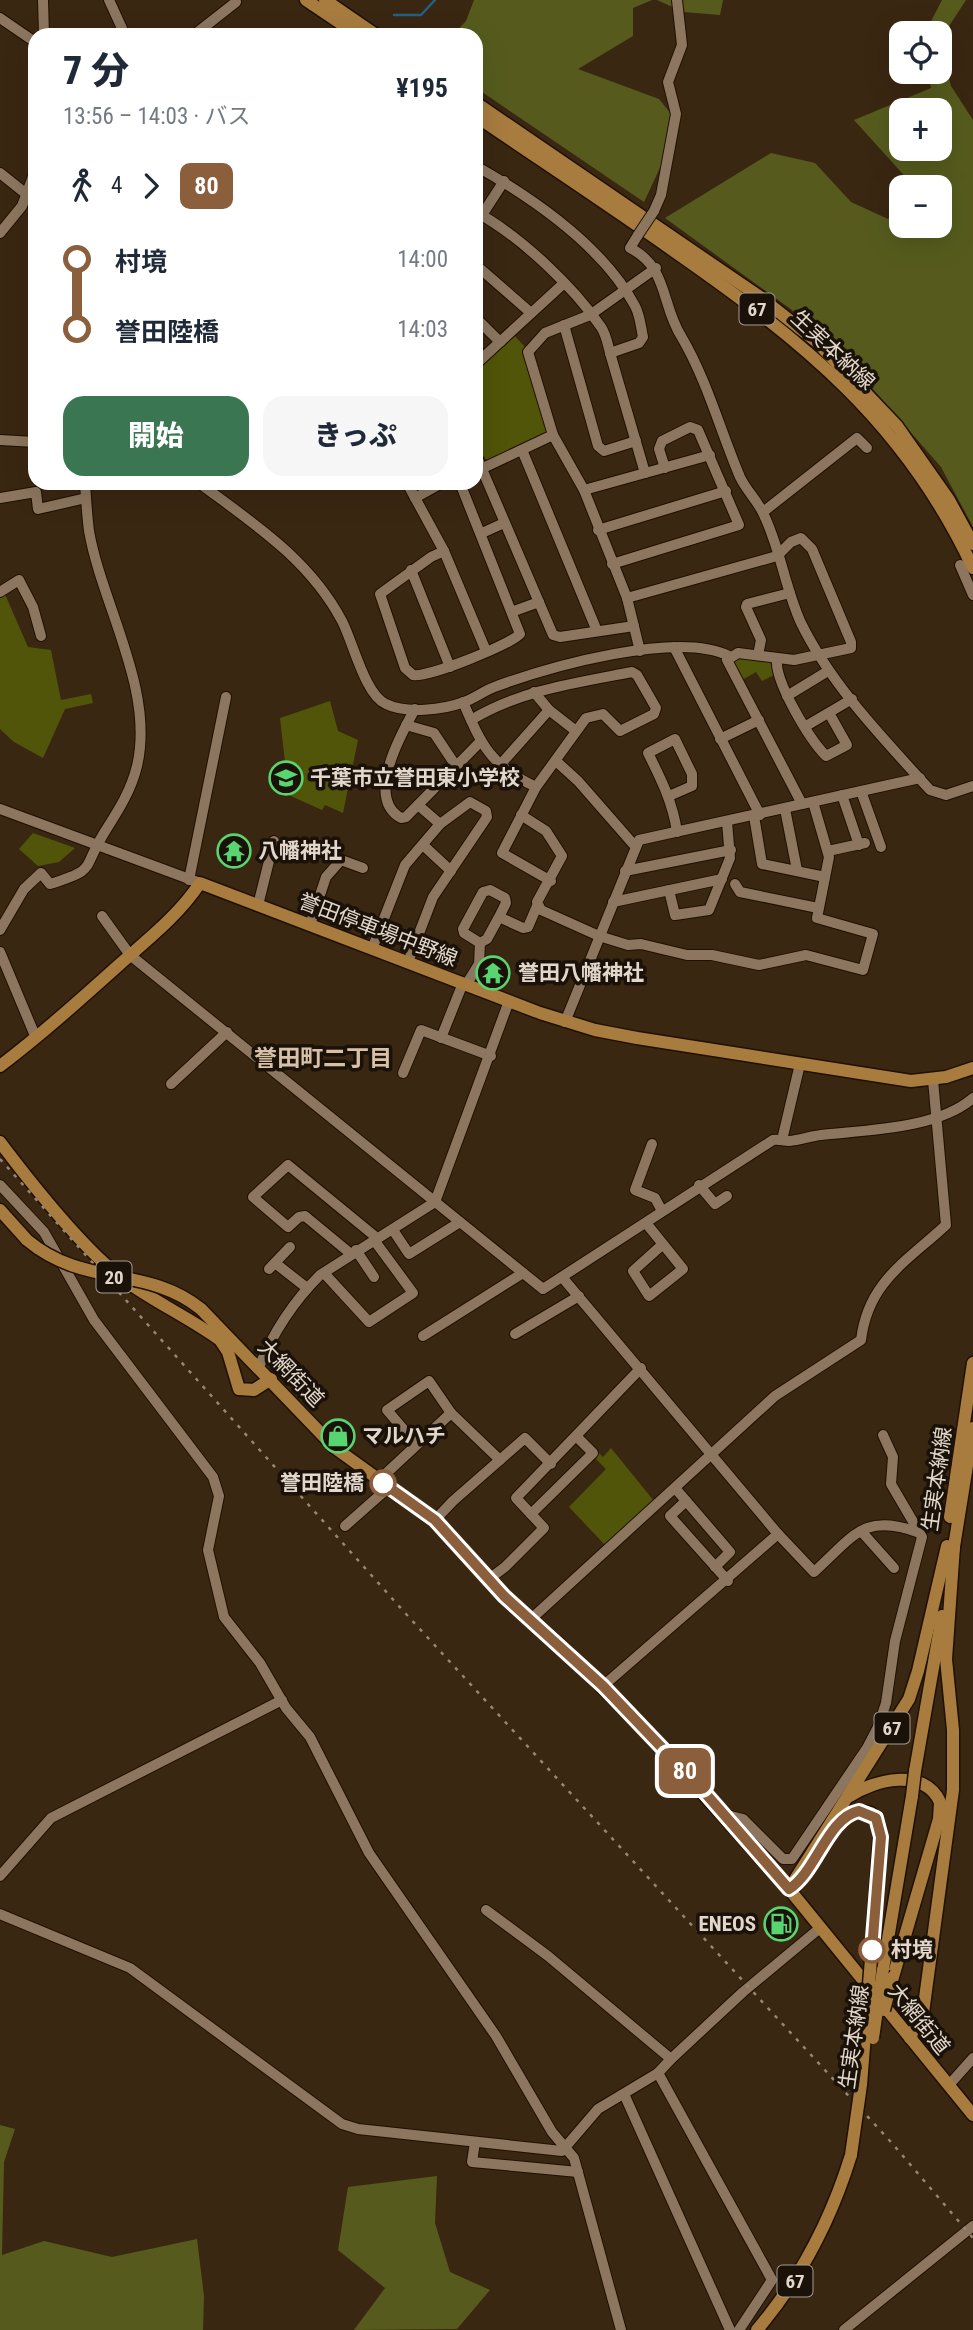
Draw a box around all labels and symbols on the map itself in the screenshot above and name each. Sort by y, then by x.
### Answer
road number: 67 [740,294,774,324]
street label: 生実本納線 [786,305,880,395]
school or university icon: 千葉市立誉田東小学校 [267,759,305,797]
place label: 千葉市立誉田東小学校 [310,766,520,790]
temple icon: 八幡神社 [215,832,253,870]
place label: 八幡神社 [258,839,342,863]
street label: 誉田停車場中野線 [295,889,461,971]
temple icon: 誉田八幡神社 [474,954,512,992]
place label: 誉田八幡神社 [518,961,644,985]
district label: 誉田町二丁目 [254,1045,392,1072]
road number: 20 [96,1261,132,1292]
street label: 大網街道 [253,1334,329,1412]
shop icon: マルハチ [319,1417,357,1455]
place label: マルハチ [362,1424,446,1448]
street label: 生実本納線 [918,1425,956,1533]
marker: 誉田陸橋 [370,1470,396,1496]
place label: 誉田陸橋 [280,1471,364,1495]
road number: 67 [874,1712,910,1744]
line badge: 80 [654,1748,716,1794]
fuel station icon: ENEOS [762,1905,800,1943]
place label: ENEOS [699,1912,756,1936]
marker: 村境 [859,1937,885,1963]
place label: 村境 [891,1938,933,1962]
street label: 大網街道 [883,1979,955,2059]
street label: 生実本納線 [835,1983,873,2091]
road number: 67 [778,2266,812,2296]

